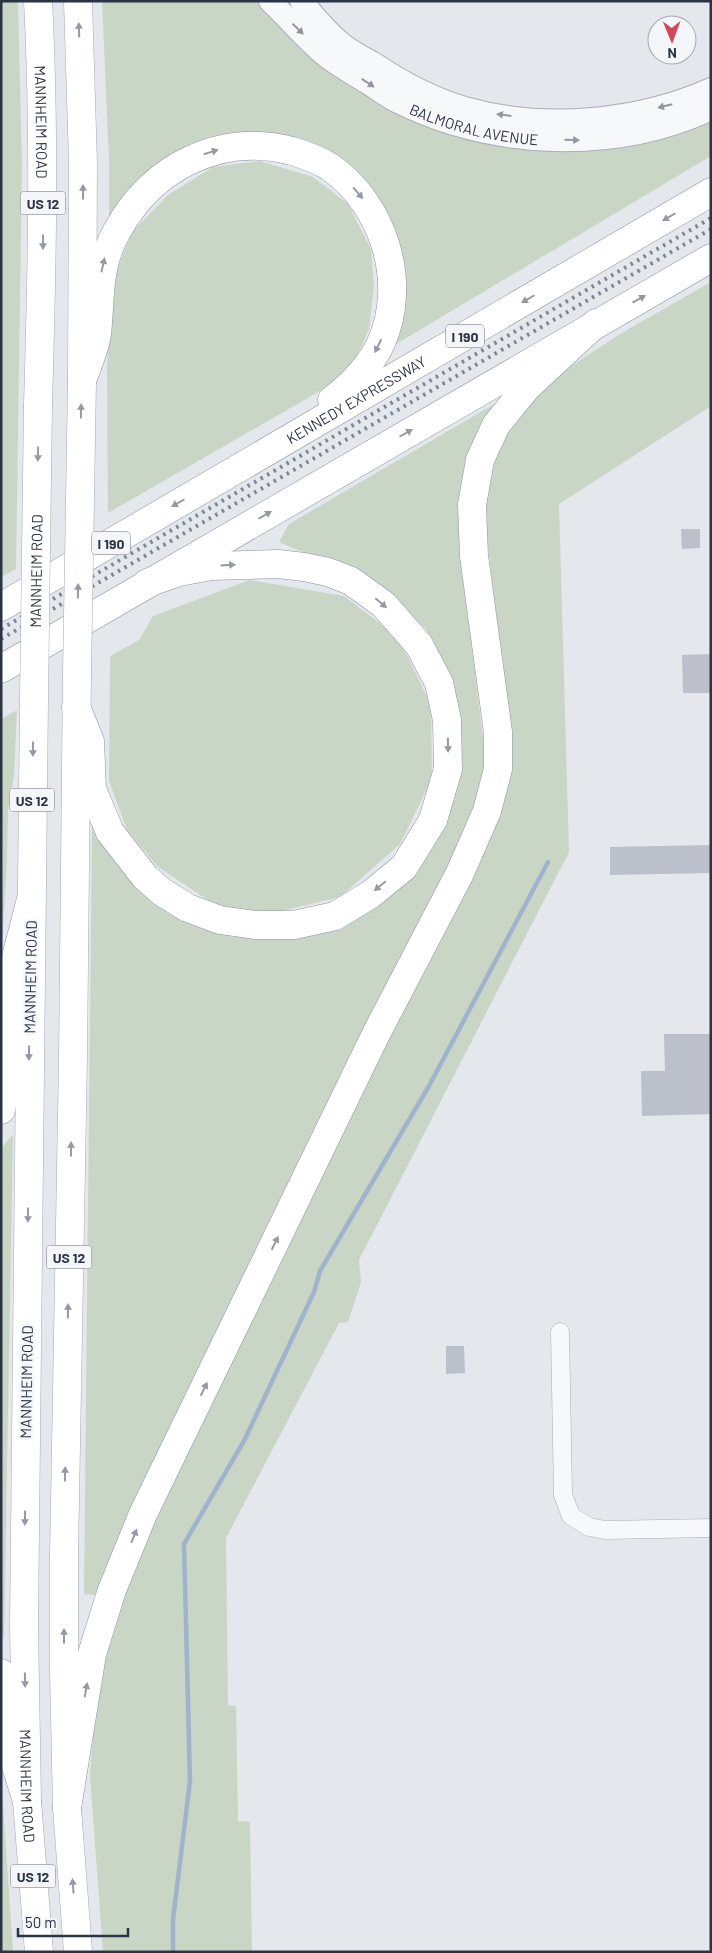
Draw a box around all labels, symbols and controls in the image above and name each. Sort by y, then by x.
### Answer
north arrow [647,15,697,65]
one-way arrow [75,21,83,37]
one-way arrow [292,23,304,35]
text: N [667,45,677,62]
street label: MANNHEIM ROAD [32,65,51,179]
one-way arrow [361,78,374,88]
street label: BALMORAL AVENUE [407,100,539,148]
one-way arrow [658,102,673,110]
one-way arrow [496,111,512,119]
one-way arrow [564,136,580,144]
one-way arrow [203,148,218,155]
one-way arrow [79,184,87,200]
one-way arrow [352,187,364,199]
road number: US 12 [20,192,66,214]
one-way arrow [662,212,675,221]
one-way arrow [39,235,47,251]
one-way arrow [99,257,107,273]
one-way arrow [632,294,645,303]
one-way arrow [521,295,536,303]
road number: I 190 [446,324,484,348]
one-way arrow [374,338,383,353]
street label: KENNEDY EXPRESSWAY [283,352,429,447]
one-way arrow [78,403,86,419]
one-way arrow [399,429,412,438]
one-way arrow [33,446,41,462]
one-way arrow [171,499,184,508]
one-way arrow [258,511,273,519]
street label: MANNHEIM ROAD [26,514,46,628]
road number: I 190 [92,532,130,554]
one-way arrow [221,560,237,568]
one-way arrow [74,583,82,599]
one-way arrow [374,598,387,609]
one-way arrow [444,737,452,753]
one-way arrow [29,741,37,757]
road number: US 12 [10,788,54,812]
one-way arrow [374,881,387,892]
street label: MANNHEIM ROAD [20,920,40,1034]
one-way arrow [25,1045,33,1061]
one-way arrow [67,1141,75,1157]
one-way arrow [24,1207,32,1223]
one-way arrow [271,1236,279,1250]
road number: US 12 [46,1246,92,1268]
one-way arrow [64,1303,72,1319]
street label: MANNHEIM ROAD [16,1325,36,1439]
one-way arrow [200,1382,208,1396]
one-way arrow [61,1466,69,1482]
one-way arrow [21,1510,29,1526]
one-way arrow [130,1528,138,1543]
one-way arrow [60,1628,68,1644]
one-way arrow [21,1672,29,1688]
one-way arrow [82,1682,90,1698]
street label: MANNHEIM ROAD [17,1729,39,1843]
road number: US 12 [10,1864,56,1888]
one-way arrow [68,1877,76,1893]
scale bar [18,1906,128,1938]
text: 50 m [25,1913,57,1931]

